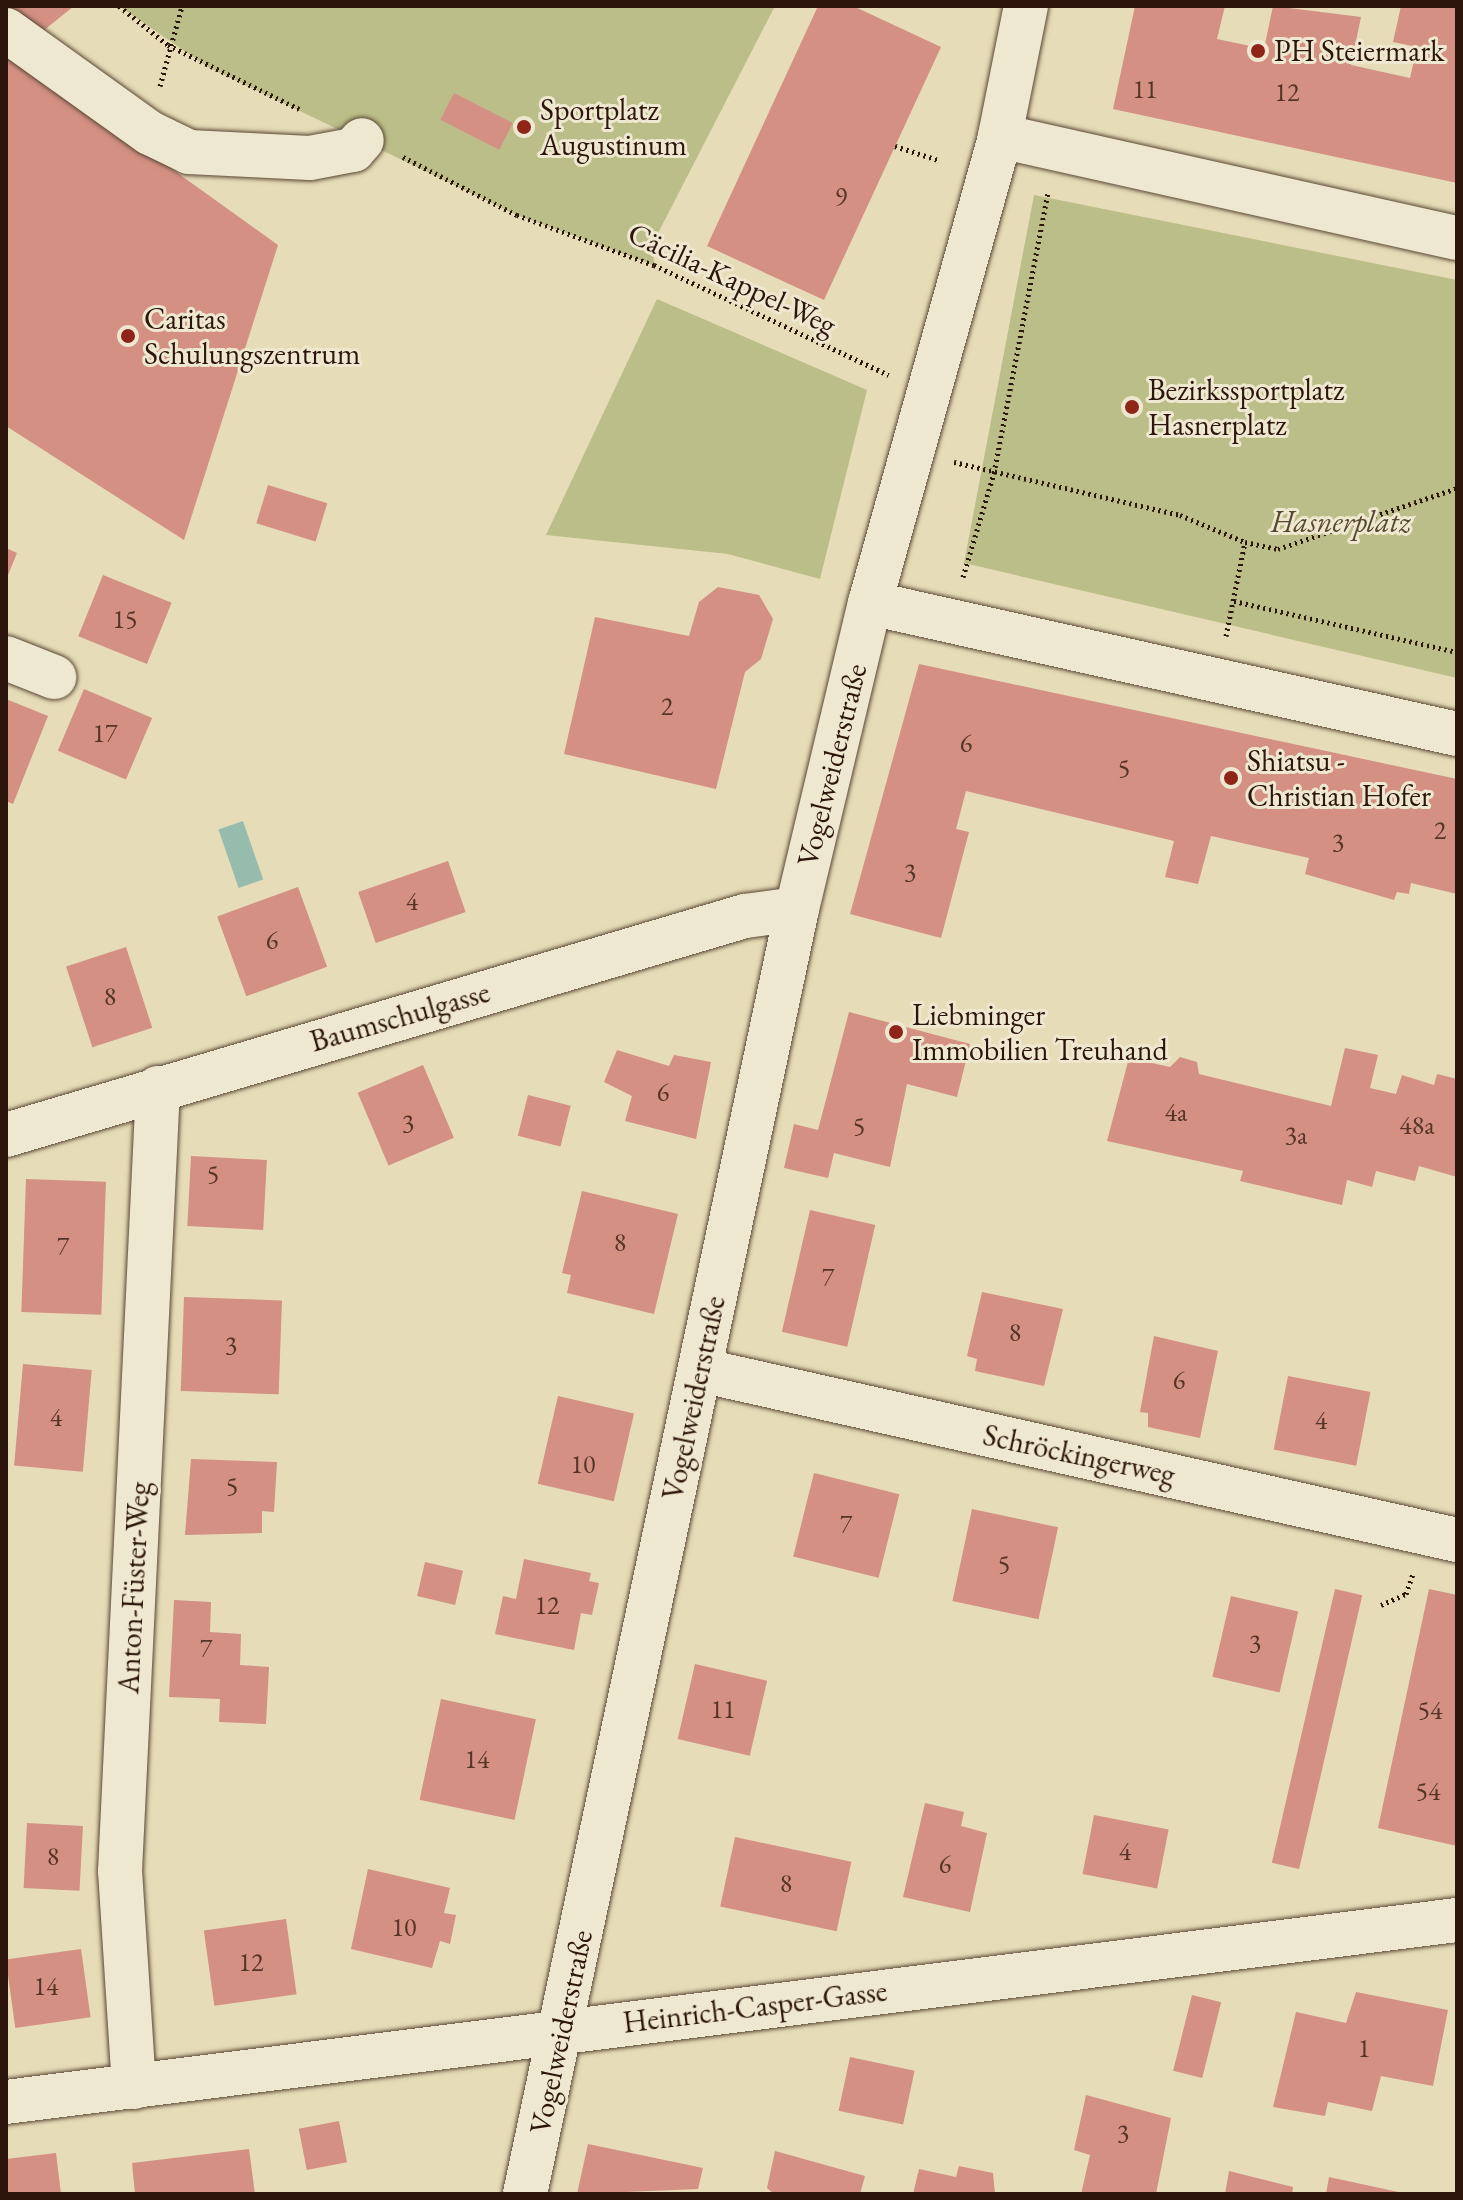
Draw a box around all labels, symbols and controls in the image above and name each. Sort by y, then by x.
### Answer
place label: PH Steiermark [1274,33,1444,69]
marker: PH Steiermark [1249,42,1267,60]
house number: 11 [1133,74,1157,106]
house number: 12 [1275,77,1299,109]
place label: Sportplatz Augustinum [540,92,687,162]
marker: Sportplatz Augustinum [515,118,533,136]
house number: 9 [835,182,847,214]
street label: Cäcilia-Kappel-Weg [622,215,842,343]
place label: Caritas Schulungszentrum [144,301,360,372]
marker: Caritas Schulungszentrum [119,327,137,345]
place label: Bezirkssportplatz Hasnerplatz [1148,372,1344,442]
marker: Bezirkssportplatz Hasnerplatz [1123,398,1141,416]
park label: Hasnerplatz [1271,504,1411,540]
house number: 15 [113,604,137,636]
street label: Vogelweiderstraße [789,660,875,870]
house number: 2 [661,691,673,723]
house number: 17 [93,718,117,750]
house number: 6 [960,728,972,760]
place label: Shiatsu - Christian Hofer [1247,743,1431,814]
house number: 5 [1118,753,1130,785]
marker: Shiatsu - Christian Hofer [1222,769,1240,787]
house number: 2 [1434,815,1446,847]
house number: 3 [1332,827,1344,859]
house number: 3 [904,857,916,889]
house number: 4 [406,886,418,918]
house number: 6 [266,925,278,957]
street label: Baumschulgasse [306,974,494,1060]
house number: 8 [104,981,116,1013]
place label: Liebminger Immobilien Treuhand [912,997,1168,1068]
marker: Liebminger Immobilien Treuhand [887,1023,905,1041]
house number: 6 [657,1077,669,1109]
house number: 4a [1165,1097,1187,1129]
house number: 3 [402,1108,414,1140]
house number: 48a [1399,1110,1435,1142]
house number: 5 [853,1111,865,1143]
house number: 3a [1285,1120,1307,1152]
house number: 5 [207,1159,219,1191]
house number: 8 [614,1227,626,1259]
house number: 7 [57,1231,69,1263]
house number: 7 [822,1262,834,1294]
street label: Vogelweiderstraße [655,1293,733,1503]
house number: 8 [1009,1317,1021,1349]
house number: 3 [225,1330,237,1362]
house number: 6 [1173,1365,1185,1397]
house number: 4 [50,1402,62,1434]
house number: 4 [1315,1405,1327,1437]
street label: Schröckingerweg [980,1417,1178,1493]
house number: 10 [571,1449,595,1481]
house number: 5 [226,1471,238,1503]
street label: Anton-Füster-Weg [110,1481,158,1695]
house number: 7 [840,1509,852,1541]
house number: 5 [998,1549,1010,1581]
house number: 12 [535,1590,559,1622]
house number: 3 [1249,1628,1261,1660]
house number: 7 [200,1633,212,1665]
house number: 11 [711,1694,735,1726]
house number: 54 [1418,1695,1442,1727]
house number: 14 [465,1744,489,1776]
house number: 54 [1416,1776,1440,1808]
house number: 4 [1119,1836,1131,1868]
house number: 8 [47,1841,59,1873]
house number: 6 [939,1849,951,1881]
house number: 8 [780,1868,792,1900]
house number: 10 [392,1912,416,1944]
street label: Vogelweiderstraße [522,1927,600,2137]
house number: 12 [239,1947,263,1979]
house number: 14 [34,1971,58,2003]
street label: Heinrich-Casper-Gasse [621,1973,889,2041]
house number: 1 [1358,2033,1370,2065]
house number: 3 [1117,2118,1129,2150]

